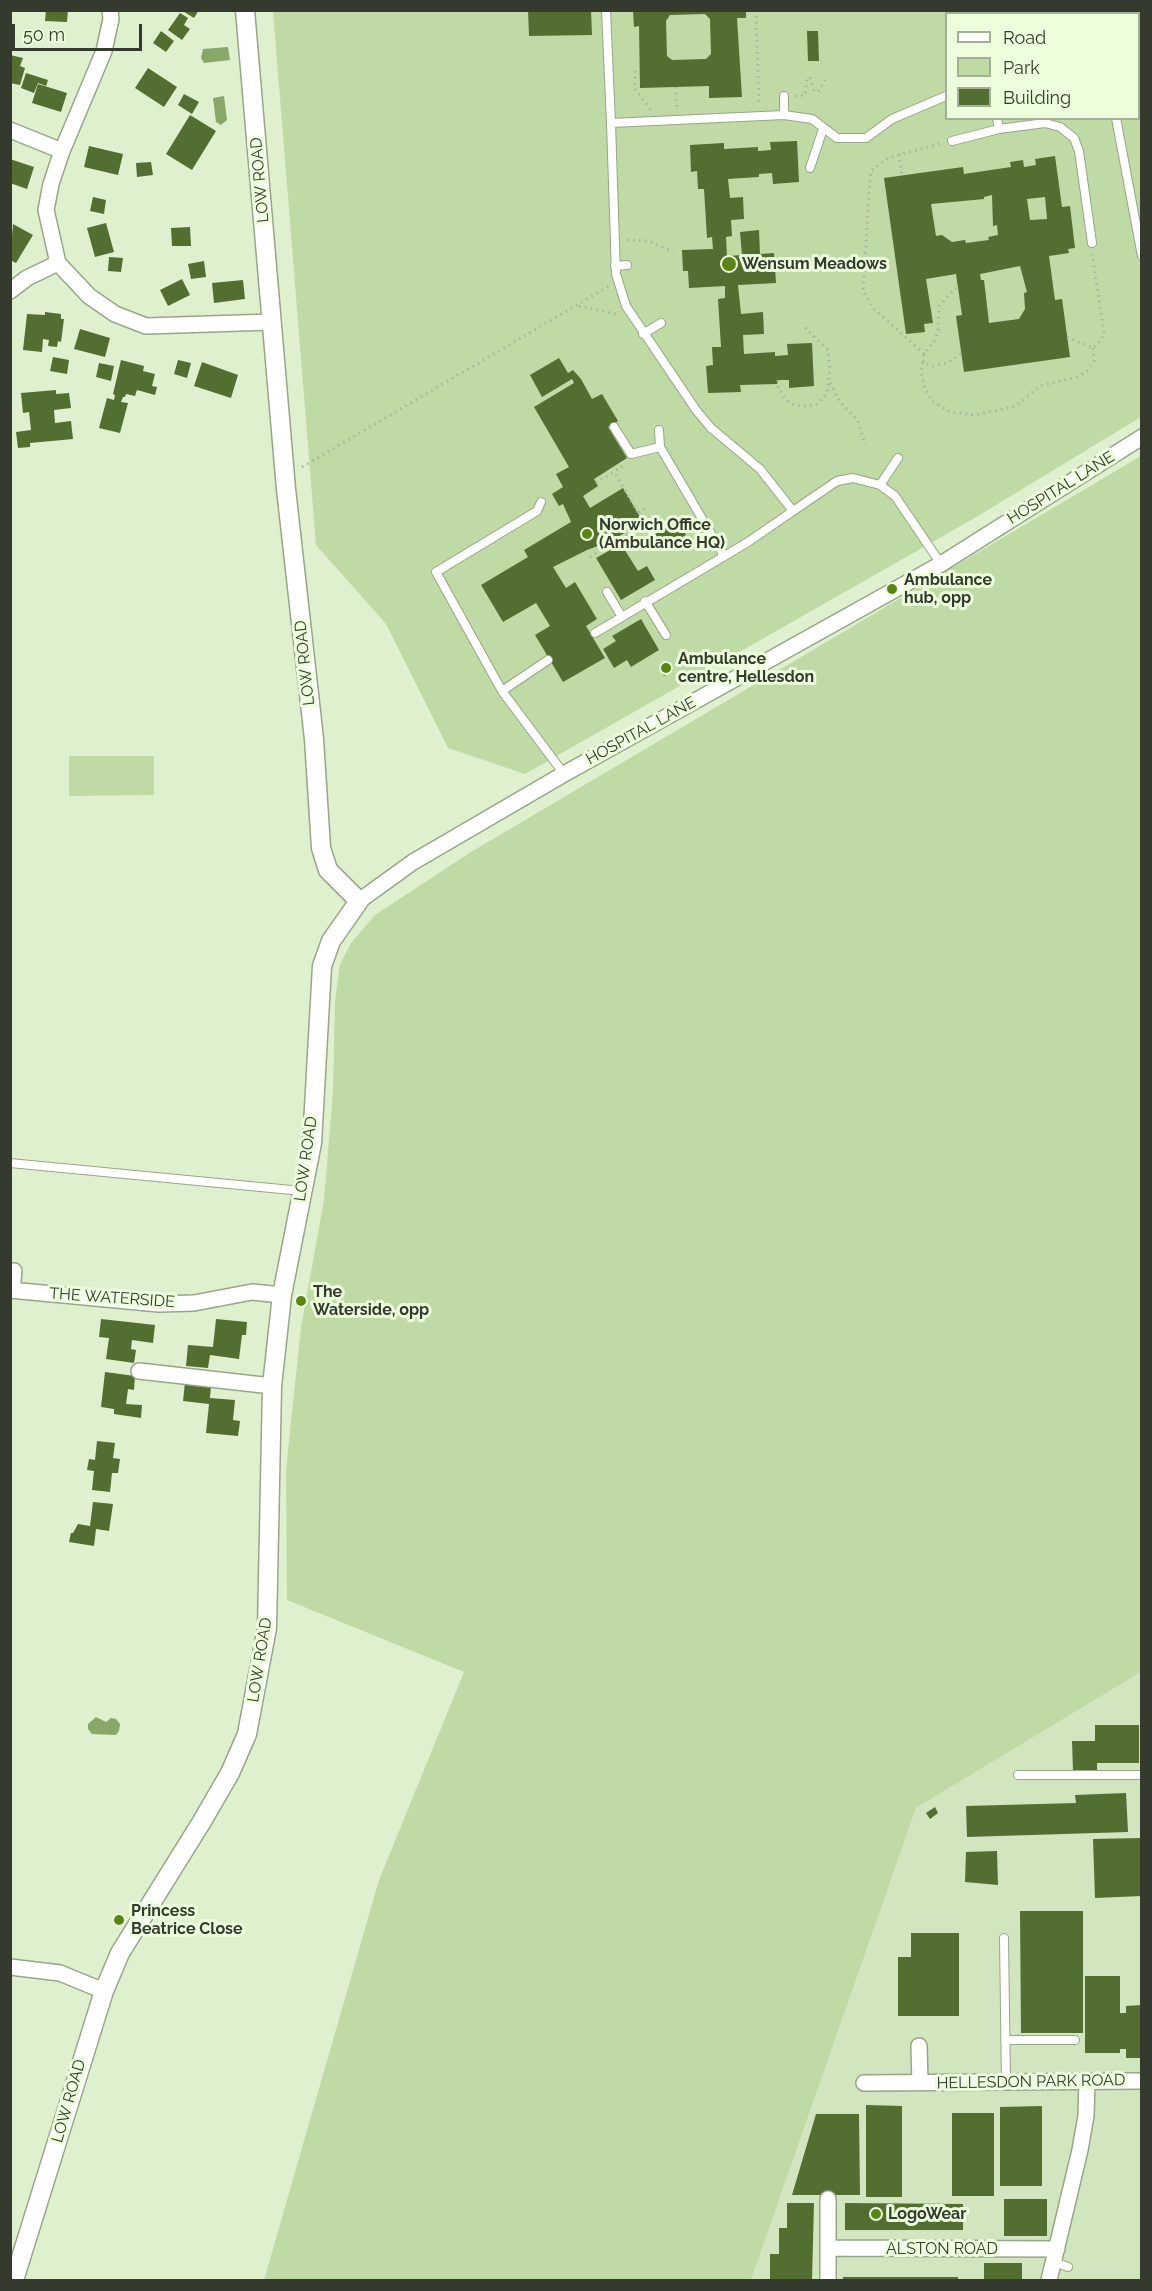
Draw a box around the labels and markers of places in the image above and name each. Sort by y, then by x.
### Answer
place label: Wensum Meadows [742,254,887,274]
marker: Wensum Meadows [720,255,738,273]
place label: Norwich Office (Ambulance HQ) [599,515,725,553]
marker: Norwich Office (Ambulance HQ) [580,527,594,541]
place label: Ambulance hub, opp [904,570,992,608]
marker: Ambulance hub, opp [885,582,899,596]
place label: Ambulance centre, Hellesdon [678,649,814,687]
marker: Ambulance centre, Hellesdon [659,661,673,675]
place label: The Waterside, opp [313,1282,429,1320]
marker: The Waterside, opp [294,1294,308,1308]
place label: Princess Beatrice Close [131,1901,243,1939]
marker: Princess Beatrice Close [112,1913,126,1927]
place label: LogoWear [888,2204,966,2224]
marker: LogoWear [869,2207,883,2221]

